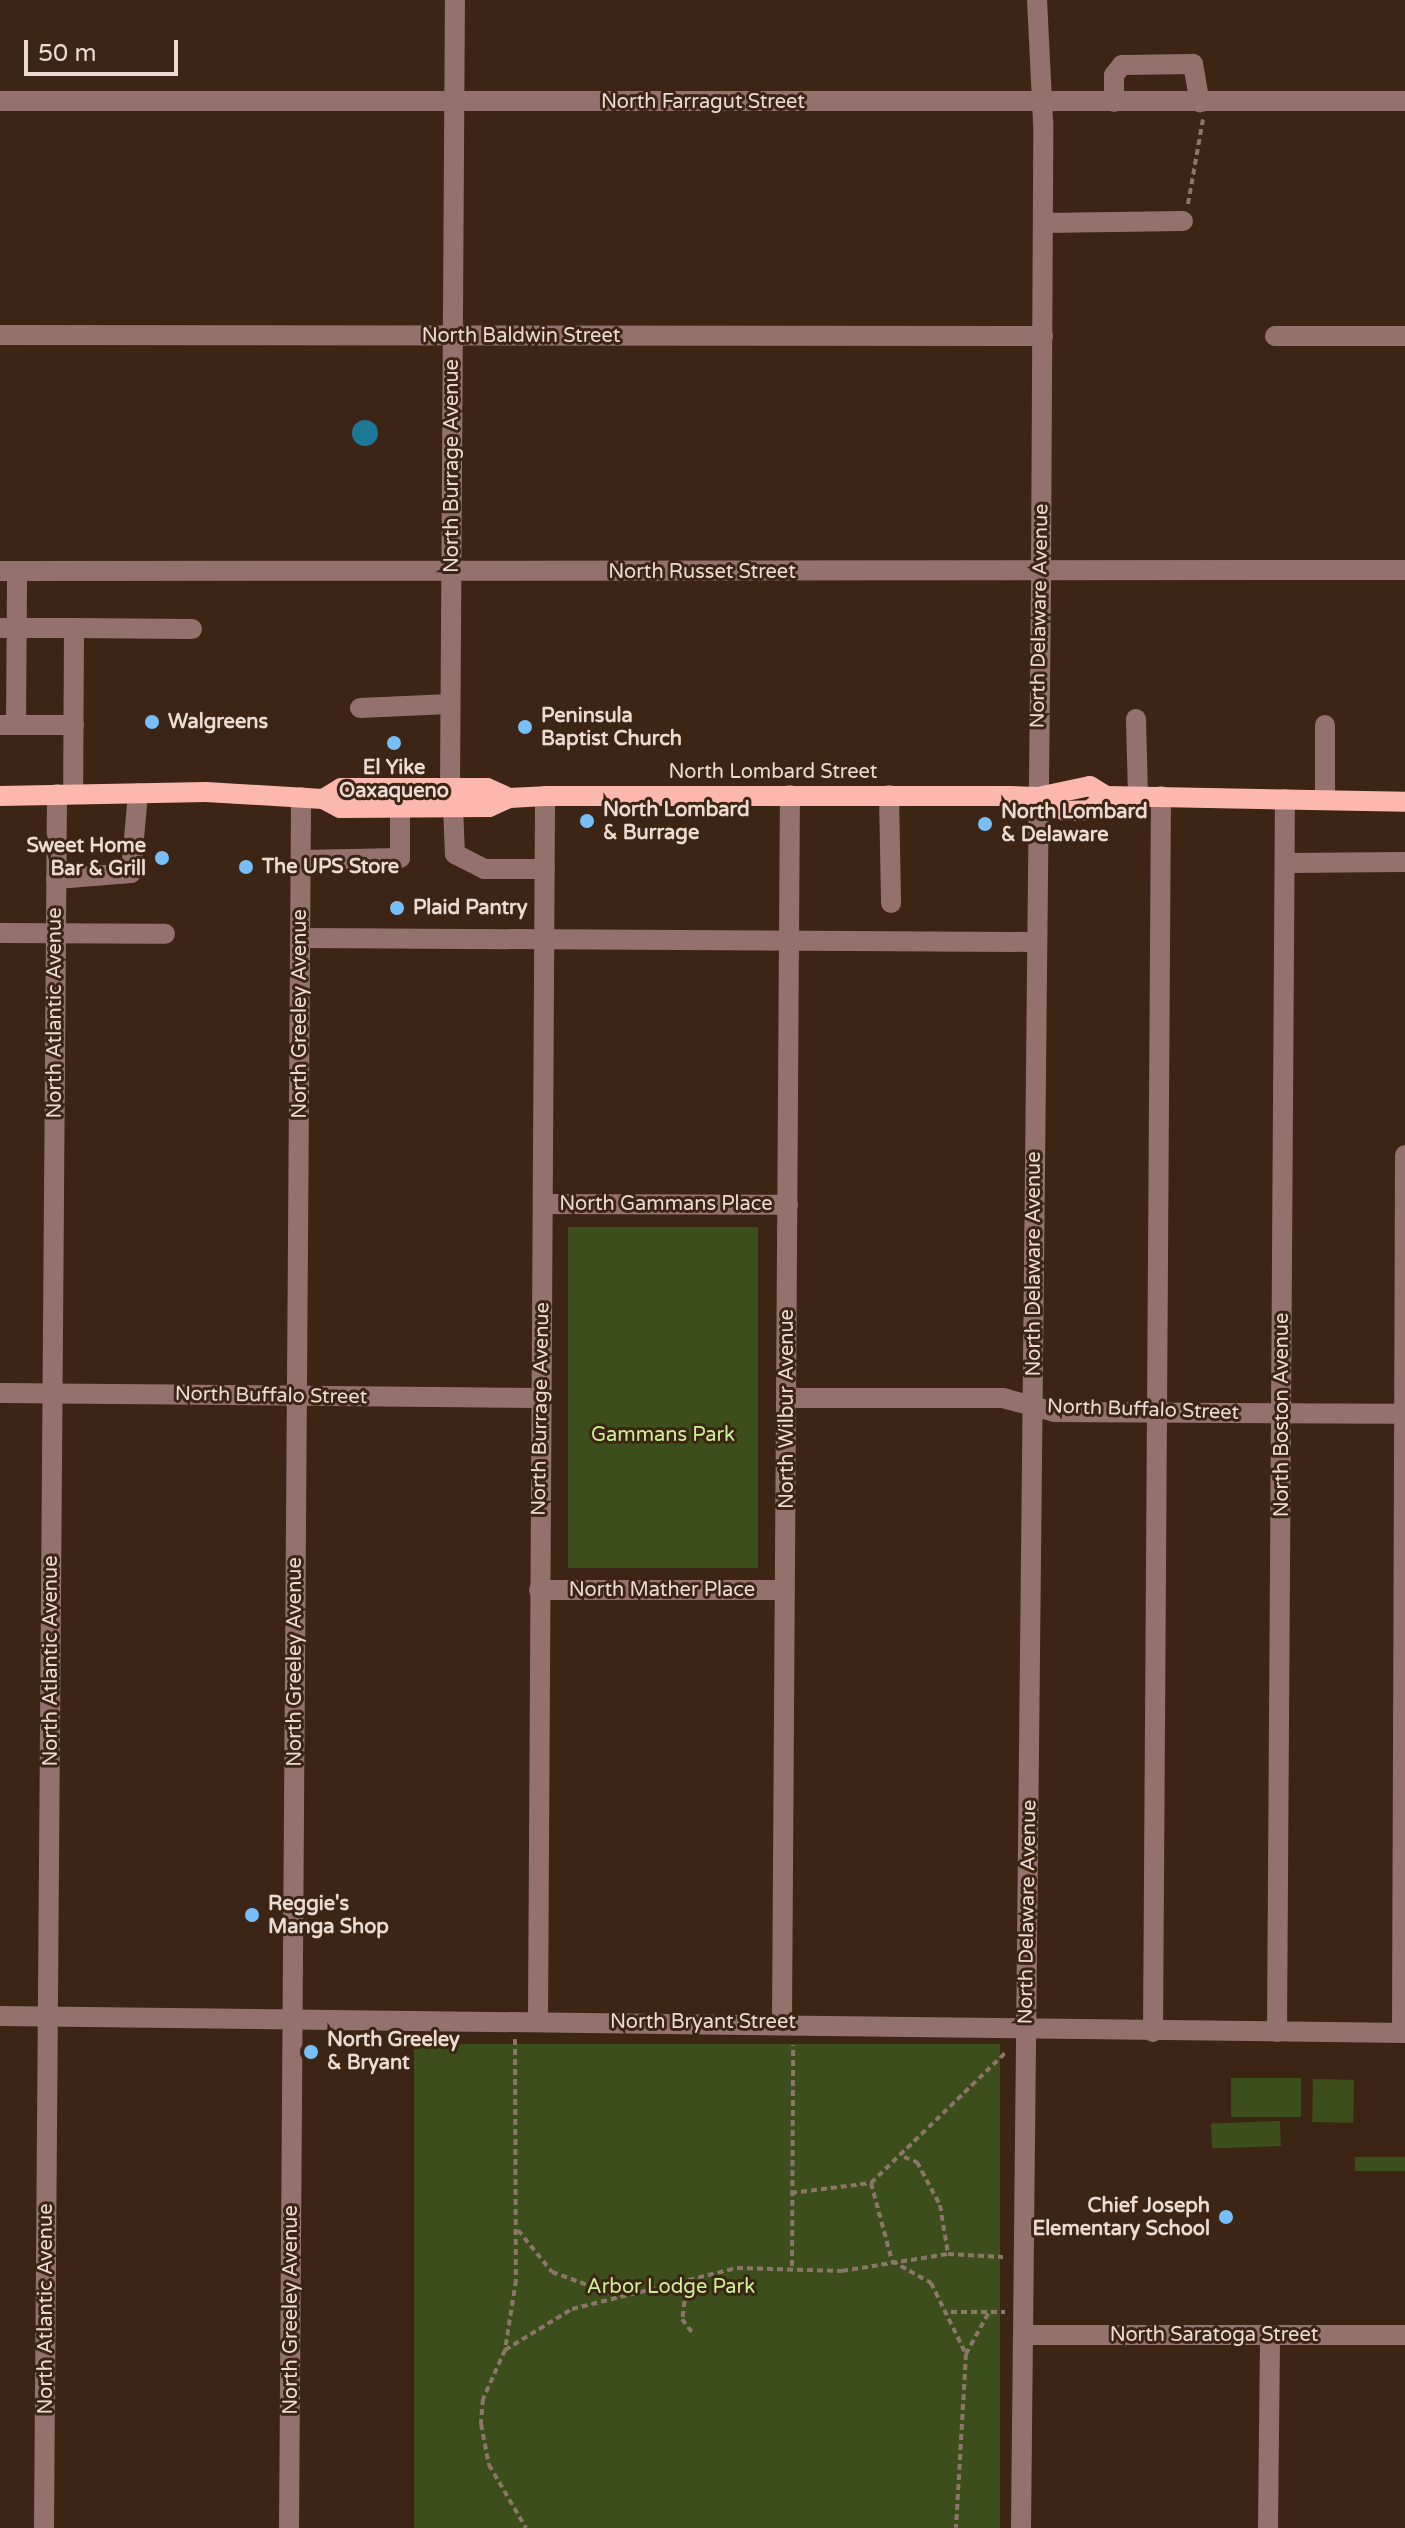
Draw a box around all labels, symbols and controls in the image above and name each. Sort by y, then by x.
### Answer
scale bar [28,24,182,74]
text: 50 m [38,39,96,68]
street label: North Farragut Street [601,90,805,114]
street label: North Baldwin Street [422,324,620,348]
street label: North Burrage Avenue [440,359,464,573]
street label: North Delaware Avenue [1026,503,1054,729]
street label: North Russet Street [608,560,796,584]
place label: Peninsula Baptist Church [541,704,682,751]
place label: Walgreens [168,710,268,734]
marker: Walgreens [143,713,161,731]
marker: Peninsula Baptist Church [516,718,534,736]
marker: El Yike Oaxaqueno [385,734,403,752]
place label: El Yike Oaxaqueno [339,756,449,803]
street label: North Lombard Street [669,760,877,784]
place label: North Lombard & Burrage [603,798,749,845]
place label: North Lombard & Delaware [1001,800,1147,847]
marker: North Lombard & Burrage [578,812,596,830]
marker: North Lombard & Delaware [976,815,994,833]
place label: Sweet Home Bar & Grill [26,834,146,881]
marker: Sweet Home Bar & Grill [153,849,171,867]
place label: The UPS Store [262,855,399,879]
marker: The UPS Store [237,858,255,876]
place label: Plaid Pantry [413,896,527,920]
marker: Plaid Pantry [388,899,406,917]
street label: North Atlantic Avenue [43,908,67,1118]
street label: North Greeley Avenue [288,909,312,1119]
street label: North Delaware Avenue [1022,1151,1046,1377]
street label: North Gammans Place [559,1192,773,1216]
street label: North Burrage Avenue [527,1302,555,1516]
street label: North Wilbur Avenue [775,1309,799,1509]
street label: North Boston Avenue [1270,1313,1294,1517]
street label: North Buffalo Street [175,1382,367,1410]
street label: North Buffalo Street [1046,1395,1240,1425]
park label: Gammans Park [591,1423,735,1447]
street label: North Atlantic Avenue [39,1556,63,1766]
street label: North Greeley Avenue [283,1557,307,1767]
street label: North Mather Place [569,1578,755,1602]
street label: North Delaware Avenue [1014,1799,1042,2025]
place label: Reggie's Manga Shop [268,1892,389,1939]
marker: Reggie's Manga Shop [243,1906,261,1924]
street label: North Bryant Street [610,2010,796,2034]
place label: North Greeley & Bryant [327,2028,460,2075]
marker: North Greeley & Bryant [302,2043,320,2061]
place label: Chief Joseph Elementary School [1032,2194,1210,2241]
street label: North Atlantic Avenue [34,2204,58,2414]
street label: North Greeley Avenue [279,2205,303,2415]
marker: Chief Joseph Elementary School [1217,2208,1235,2226]
park label: Arbor Lodge Park [587,2275,755,2299]
street label: North Saratoga Street [1110,2323,1318,2347]

